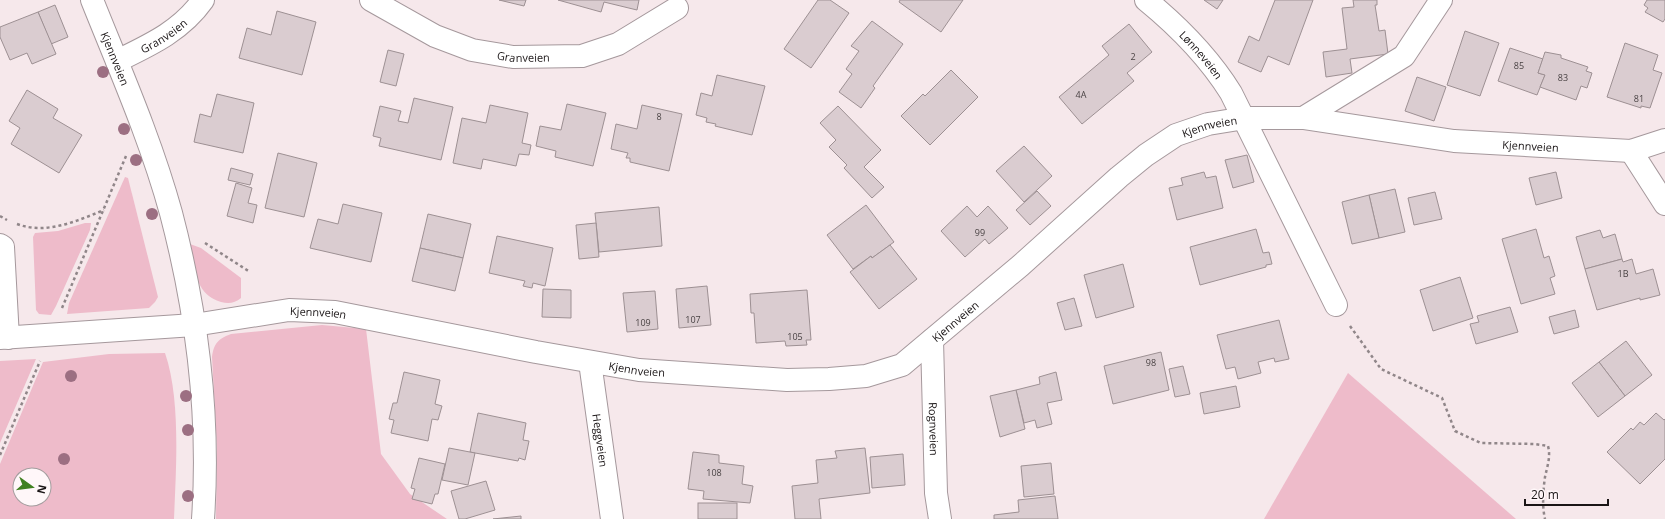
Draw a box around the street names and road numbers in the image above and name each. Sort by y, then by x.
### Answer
street label: Granveien [137,15,190,56]
street label: Lønneveien [1177,27,1227,82]
street label: Kjennveien [98,29,133,87]
street label: Granveien [496,47,550,65]
street label: Kjennveien [1180,112,1238,140]
street label: Kjennveien [1502,136,1559,154]
street label: Kjennveien [928,297,981,345]
street label: Kjennveien [290,303,348,322]
street label: Kjennveien [608,357,666,379]
street label: Rognveien [926,402,943,456]
street label: Heggveien [590,413,612,468]

